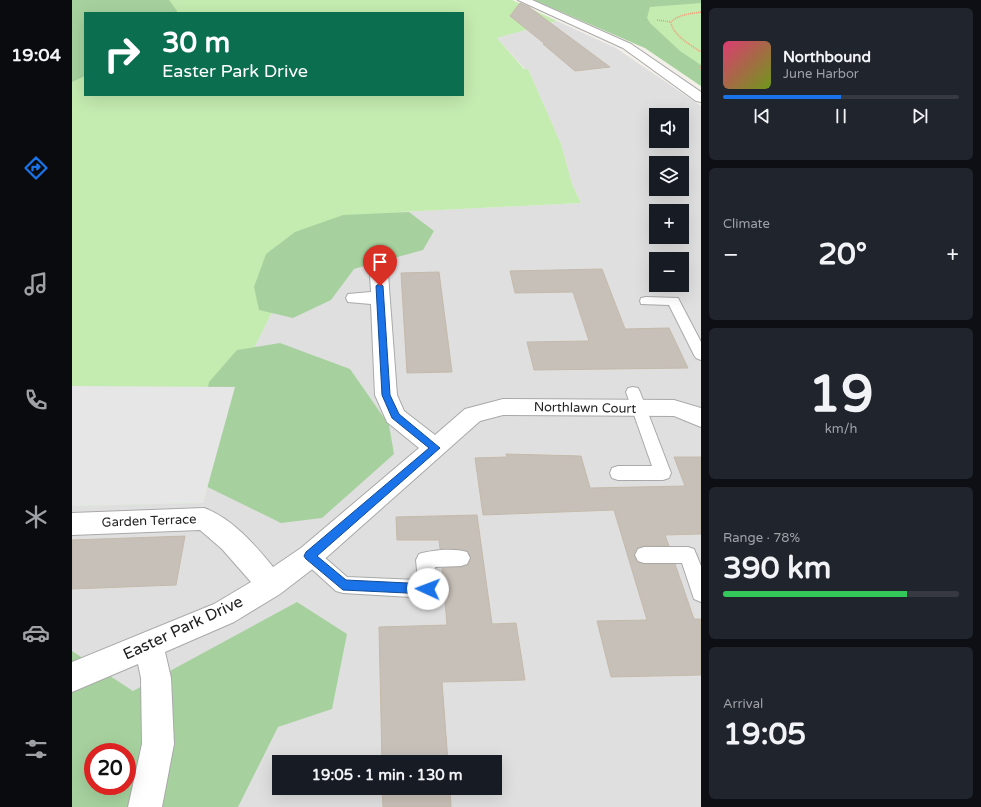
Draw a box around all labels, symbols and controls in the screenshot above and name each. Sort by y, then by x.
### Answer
text: 30 m [162,26,230,60]
icon: right [96,28,148,80]
text: 19:04 [11,44,61,66]
text: Northbound [783,48,871,66]
text: Easter Park Drive [162,60,308,82]
text: June Harbor [783,66,859,82]
icon: previous [751,105,773,127]
icon: pause [830,105,852,127]
icon: next [909,105,931,127]
map controls [649,108,689,292]
button: sound [649,108,689,148]
icon: directions [22,154,50,182]
button: layers [649,156,689,196]
button: + [649,204,689,244]
text: Climate [723,216,770,232]
text: 20° [818,236,867,273]
text: − [723,242,739,268]
text: + [947,242,959,268]
pin [363,245,397,286]
icon: arrive [369,251,391,273]
button: − [649,252,689,292]
icon: music [22,270,50,298]
text: 19 [808,363,874,426]
icon: phone [22,386,50,414]
street label: Northlawn Court [534,399,636,417]
text: km/h [825,421,857,437]
icon: climate [22,503,50,531]
street label: Garden Terrace [101,511,197,531]
text: Range · 78% [723,530,800,546]
text: 390 km [723,550,831,587]
position arrow [407,568,449,610]
street label: Easter Park Drive [120,592,246,664]
icon: car [22,619,50,647]
text: Arrival [723,696,763,712]
text: 19:05 [723,716,806,753]
icon: filters [22,735,50,763]
speed limit sign: 20 [84,743,136,795]
text: 19:05 · 1 min · 130 m [312,766,462,784]

